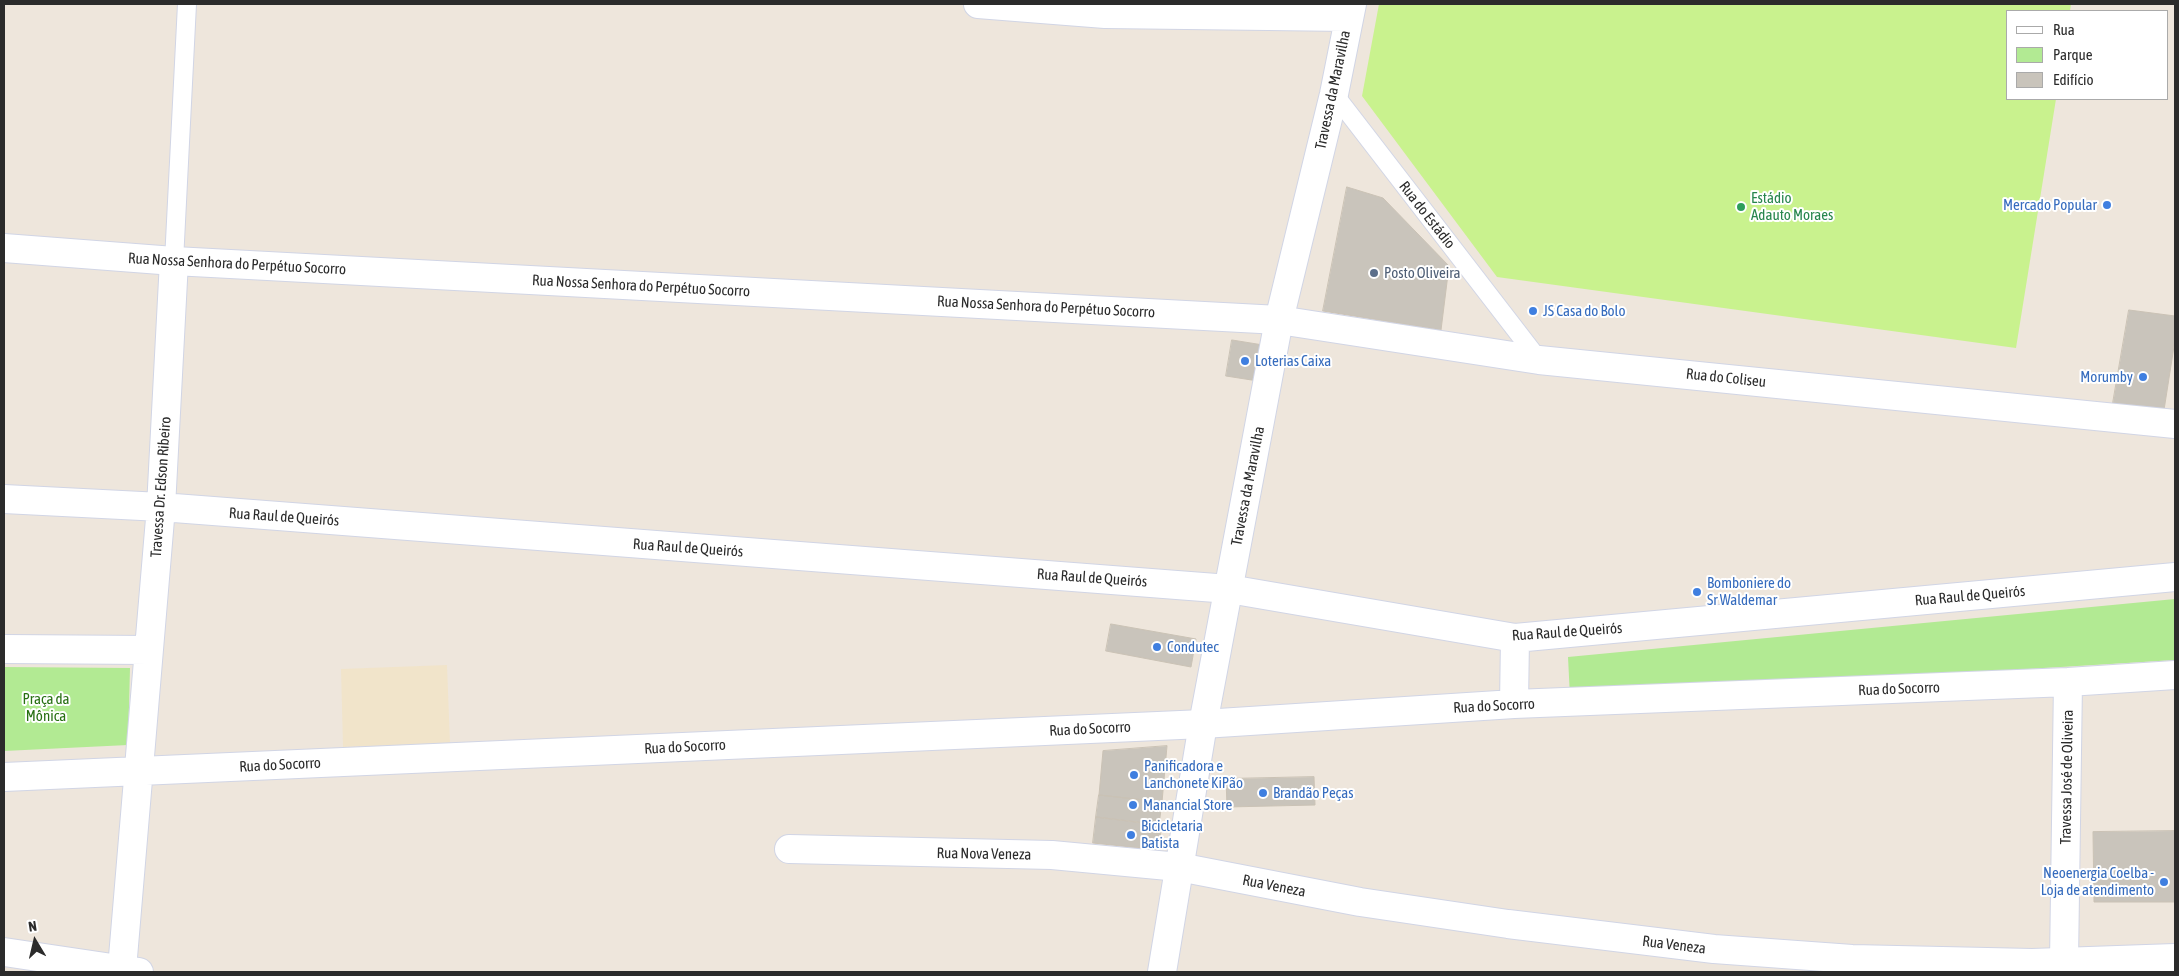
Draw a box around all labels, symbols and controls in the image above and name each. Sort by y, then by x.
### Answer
legend [2006,10,2169,100]
text: Rua [2053,21,2075,38]
street label: Travessa da Maravilha [1312,29,1354,151]
text: Parque [2053,46,2093,63]
text: Edifício [2053,71,2094,88]
street label: Rua do Estádio [1395,178,1459,252]
place label: Estádio Adauto Moraes [1751,189,1833,224]
place label: Mercado Popular [2003,196,2097,214]
marker: Mercado Popular [2101,199,2113,211]
marker: Estádio Adauto Moraes [1735,201,1747,213]
street label: Rua Nossa Senhora do Perpétuo Socorro [128,249,346,279]
place label: Posto Oliveira [1384,264,1460,282]
marker: Posto Oliveira [1368,267,1380,279]
street label: Rua Nossa Senhora do Perpétuo Socorro [532,271,750,301]
street label: Rua Nossa Senhora do Perpétuo Socorro [937,292,1155,322]
place label: JS Casa do Bolo [1543,302,1625,320]
marker: JS Casa do Bolo [1527,305,1539,317]
place label: Loterias Caixa [1255,352,1331,370]
marker: Loterias Caixa [1239,355,1251,367]
street label: Rua do Coliseu [1685,365,1767,391]
place label: Morumby [2080,368,2133,386]
marker: Morumby [2137,371,2149,383]
street label: Travessa Dr. Edson Ribeiro [147,416,175,558]
street label: Travessa da Maravilha [1228,425,1268,547]
street label: Rua Raul de Queirós [228,504,340,530]
street label: Rua Raul de Queirós [632,535,744,561]
street label: Rua Raul de Queirós [1036,565,1148,591]
place label: Bomboniere do Sr Waldemar [1707,574,1791,609]
street label: Rua Raul de Queirós [1914,582,2026,610]
marker: Bomboniere do Sr Waldemar [1691,586,1703,598]
street label: Rua Raul de Queirós [1511,619,1623,645]
place label: Condutec [1167,638,1219,656]
marker: Condutec [1151,641,1163,653]
street label: Rua do Socorro [1858,679,1940,699]
park label: Praça da Mônica [22,690,70,725]
street label: Rua do Socorro [1453,695,1535,717]
street label: Travessa José de Oliveira [2057,709,2077,845]
street label: Rua do Socorro [1049,718,1131,740]
street label: Rua do Socorro [644,736,726,758]
street label: Rua do Socorro [239,754,321,776]
place label: Panificadora e Lanchonete KiPão [1144,757,1243,792]
marker: Panificadora e Lanchonete KiPão [1128,769,1140,781]
place label: Brandão Peças [1273,784,1353,802]
marker: Brandão Peças [1257,787,1269,799]
place label: Manancial Store [1143,796,1232,814]
marker: Manancial Store [1127,799,1139,811]
place label: Bicicletaria Batista [1141,817,1203,852]
marker: Bicicletaria Batista [1125,829,1137,841]
street label: Rua Nova Veneza [936,844,1032,864]
place label: Neoenergia Coelba - Loja de atendimento [2041,864,2154,899]
street label: Rua Veneza [1241,871,1307,901]
marker: Neoenergia Coelba - Loja de atendimento [2158,876,2170,888]
north arrow [10,916,60,966]
text: N [27,918,38,935]
street label: Rua Veneza [1641,932,1707,958]

